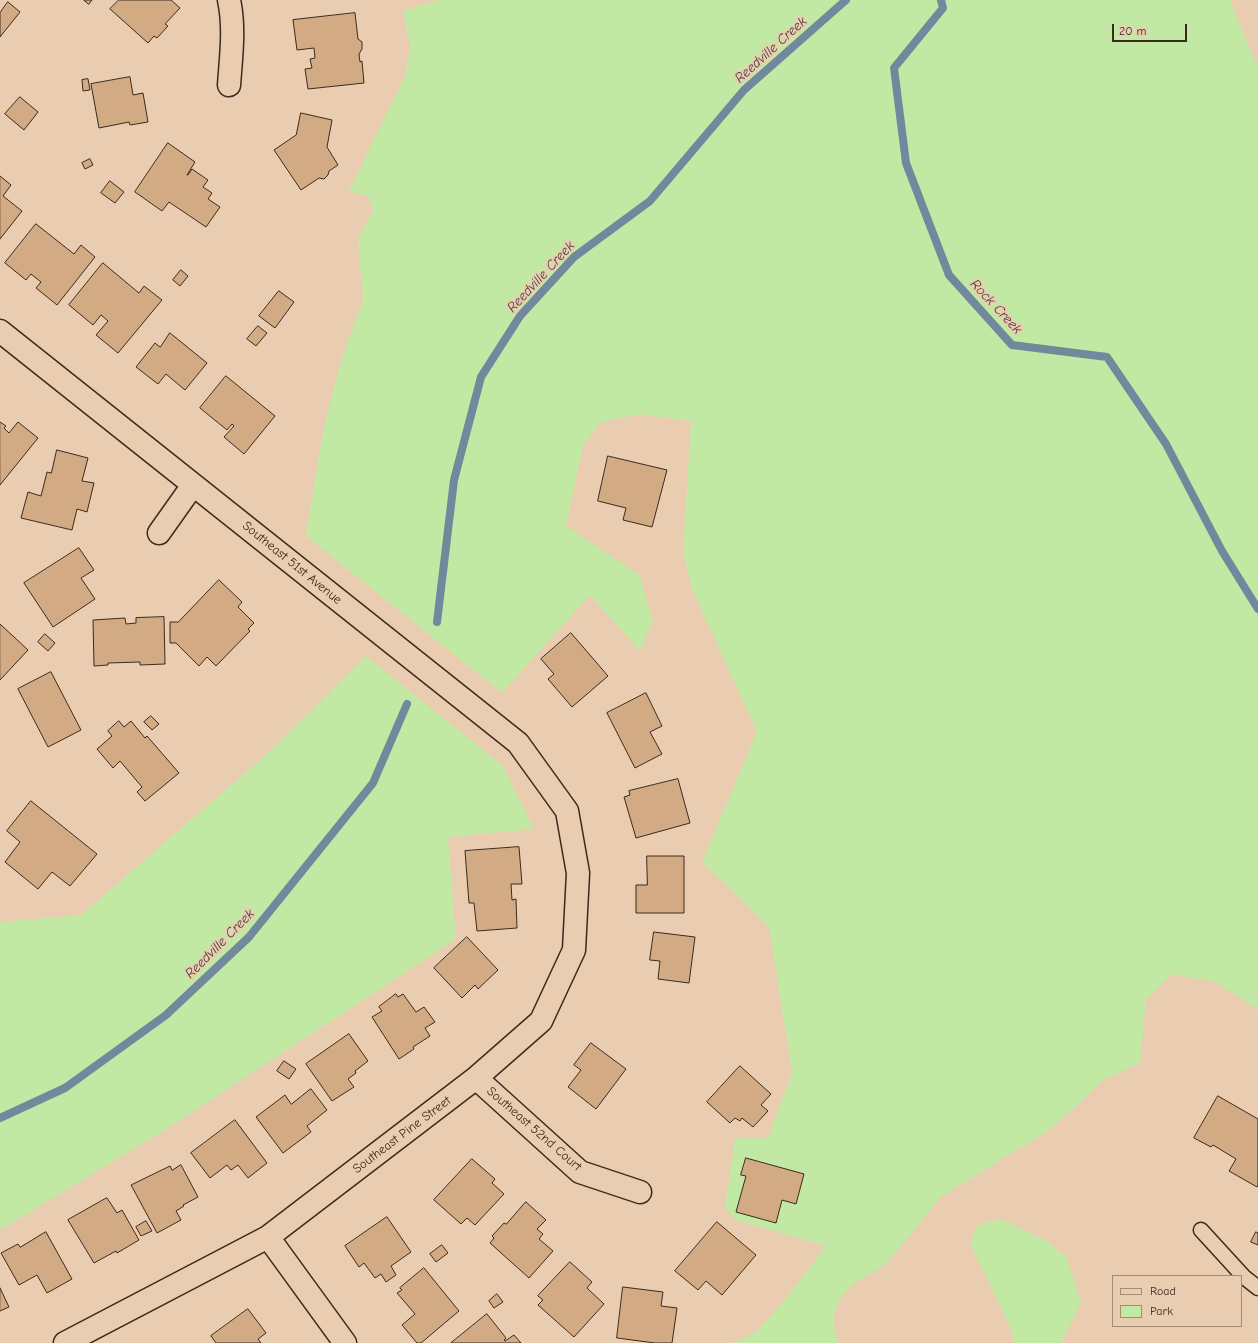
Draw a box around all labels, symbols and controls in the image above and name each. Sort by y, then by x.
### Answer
water label: Reedville Creek [731,13,811,87]
scale bar [1114,16,1189,42]
text: 20 m [1119,24,1147,38]
water label: Reedville Creek [504,238,578,316]
water label: Rock Creek [966,276,1026,338]
street label: Southeast 51st Avenue [239,518,345,608]
water label: Reedville Creek [182,906,258,982]
street label: Southeast 52nd Court [483,1084,585,1174]
street label: Southeast Pine Street [350,1093,454,1177]
legend [1112,1275,1242,1327]
text: Road [1150,1284,1176,1298]
text: Park [1150,1304,1173,1318]

